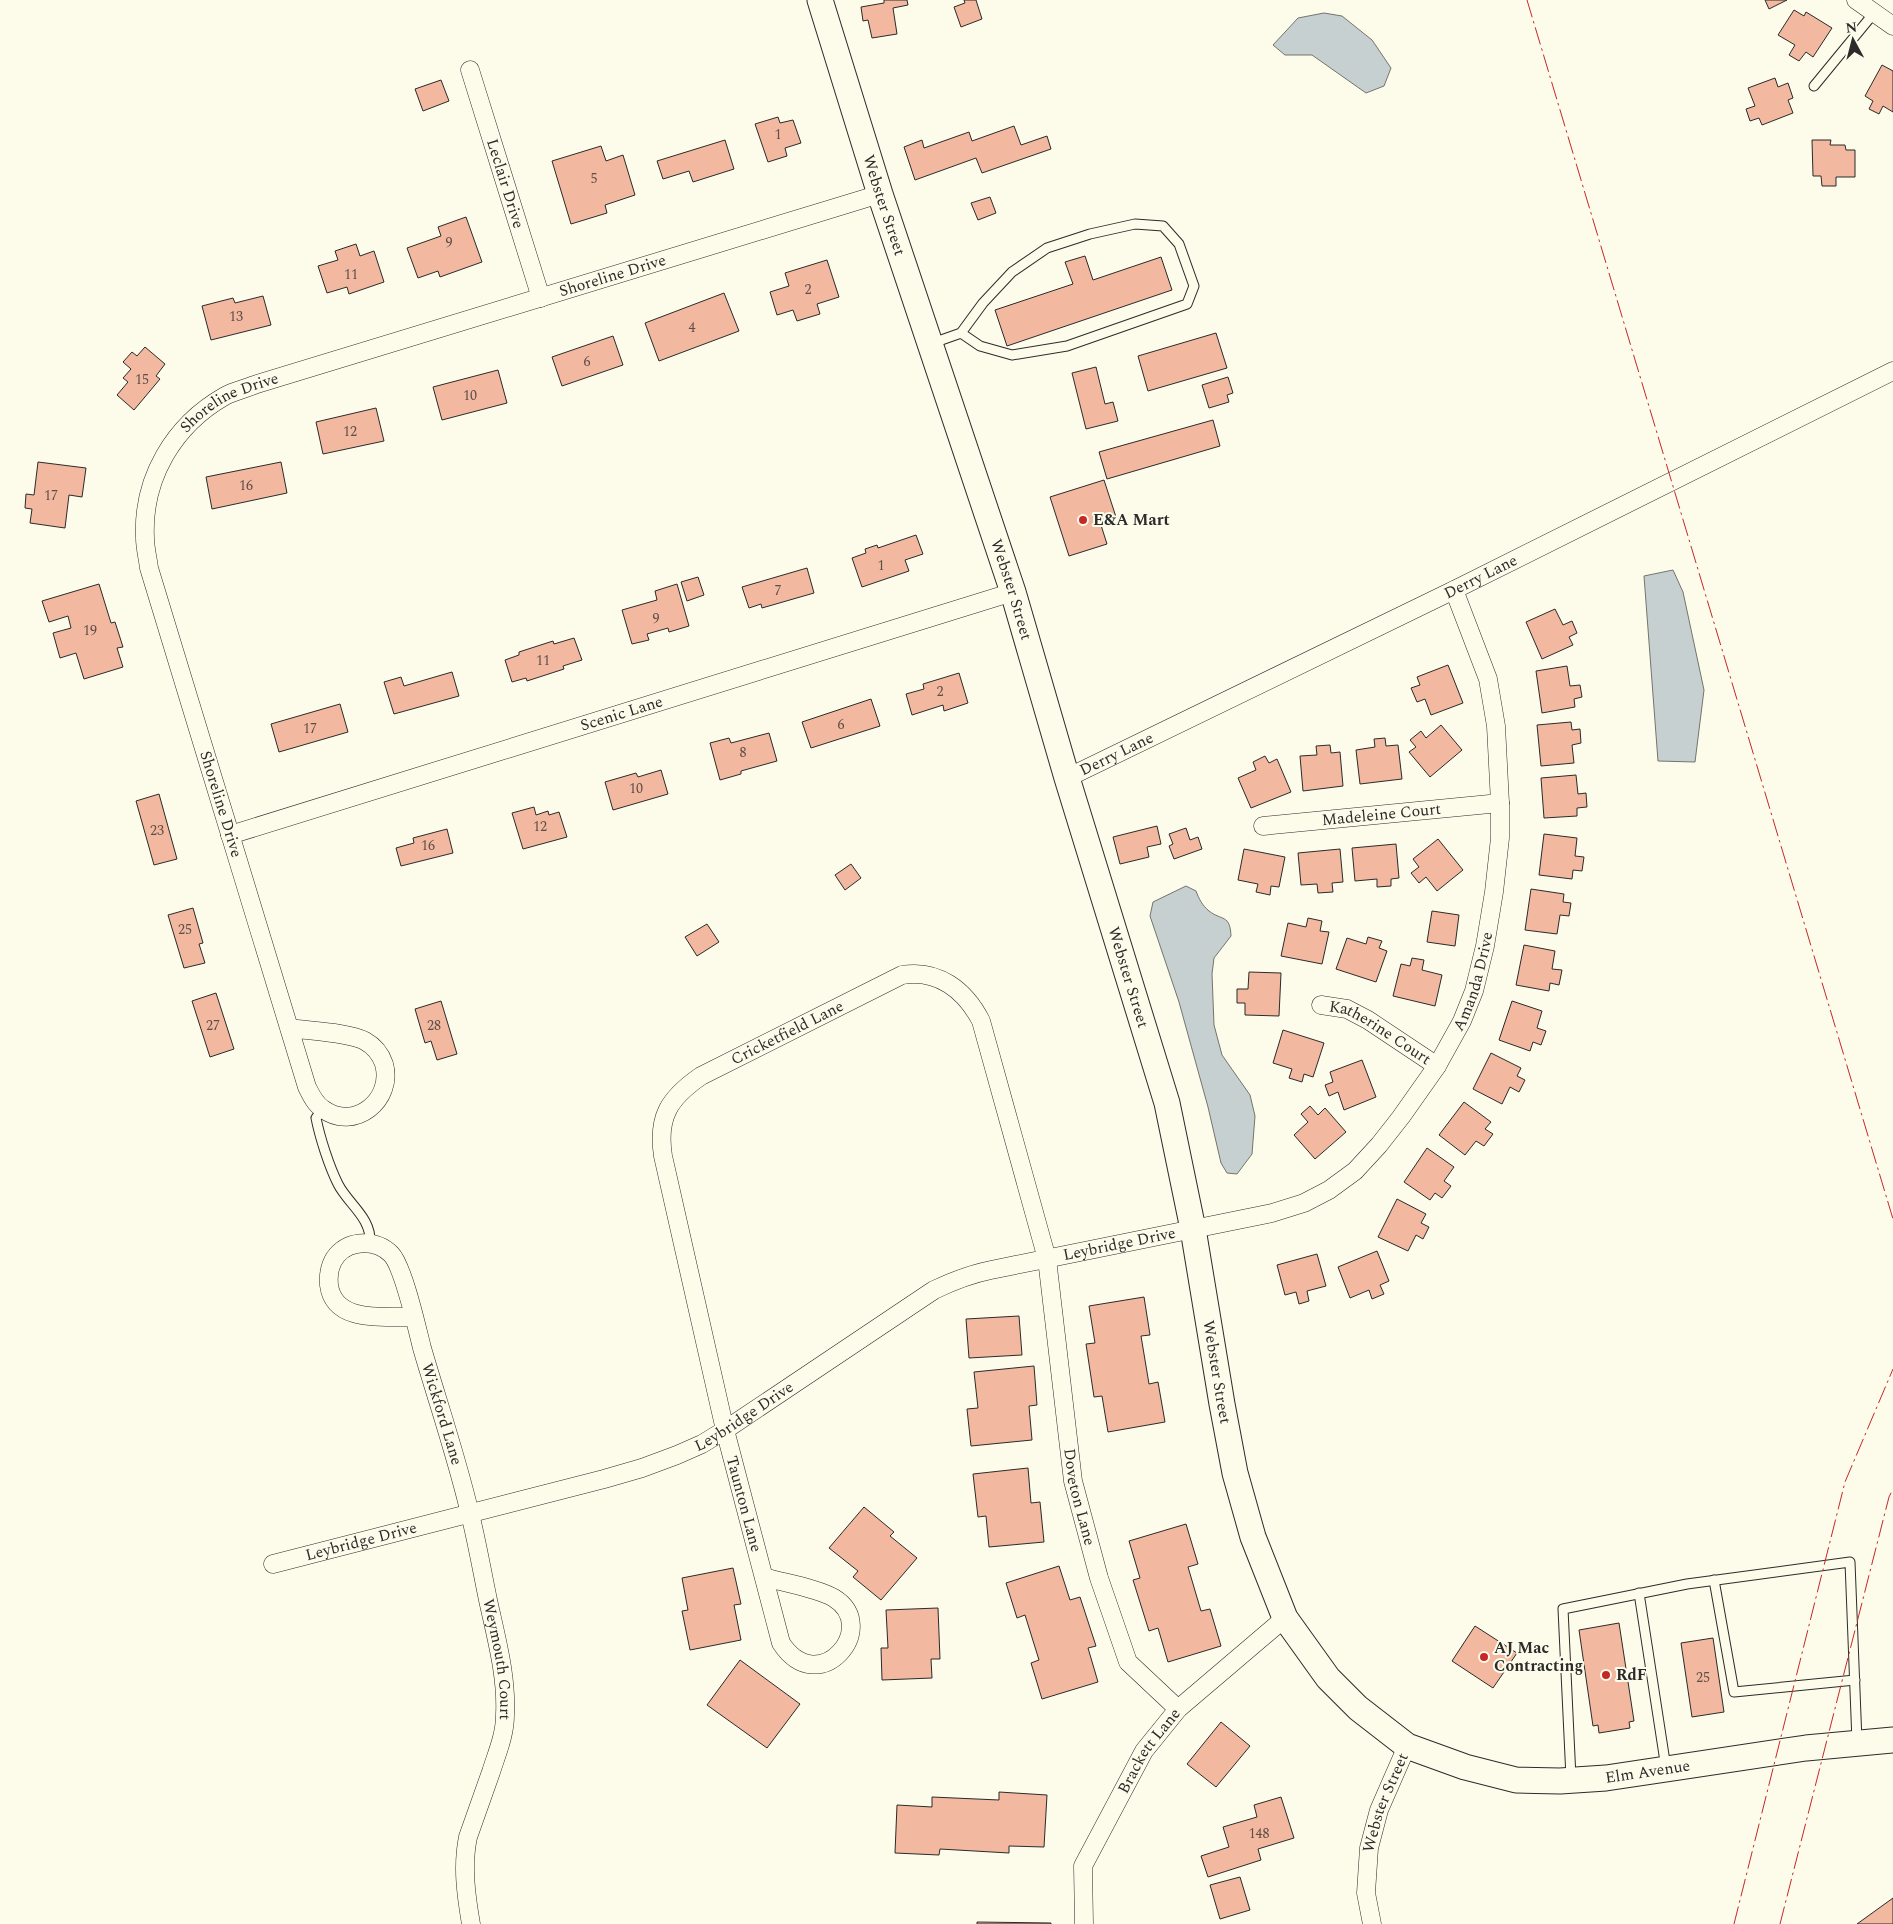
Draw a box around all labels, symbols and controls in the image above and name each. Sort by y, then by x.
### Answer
north arrow [1828,15,1878,65]
text: N [1845,16,1858,39]
house number: 1 [775,124,782,145]
street label: Leclair Drive [480,136,531,231]
street label: Webster Street [857,152,912,259]
house number: 5 [591,168,598,189]
house number: 9 [446,232,453,253]
street label: Shoreline Drive [556,248,669,303]
house number: 11 [344,264,358,285]
house number: 2 [805,279,812,300]
house number: 13 [229,306,243,327]
house number: 4 [689,317,696,338]
house number: 6 [584,351,591,372]
street label: Shoreline Drive [174,366,281,438]
house number: 15 [135,369,149,390]
house number: 10 [463,385,477,406]
house number: 12 [343,421,357,442]
house number: 16 [239,475,253,496]
house number: 17 [44,485,58,506]
place label: E&A Mart [1093,508,1170,532]
marker: E&A Mart [1077,514,1089,526]
street label: Webster Street [984,536,1038,643]
street label: Derry Lane [1440,548,1522,605]
house number: 1 [878,555,885,576]
house number: 7 [775,580,782,601]
house number: 9 [653,608,660,629]
house number: 19 [83,620,97,641]
house number: 11 [536,650,550,671]
house number: 2 [937,681,944,702]
street label: Scenic Lane [577,689,666,738]
house number: 6 [838,714,845,735]
house number: 17 [303,718,317,739]
street label: Derry Lane [1075,726,1158,782]
house number: 8 [740,742,747,763]
street label: Shoreline Drive [193,748,249,860]
house number: 10 [629,778,643,799]
street label: Madeleine Court [1321,797,1443,832]
house number: 12 [533,816,547,837]
house number: 23 [150,820,164,841]
house number: 16 [421,835,435,856]
house number: 25 [178,919,192,940]
street label: Webster Street [1101,924,1155,1031]
street label: Amanda Drive [1447,930,1499,1036]
street label: Cricketfield Lane [727,994,848,1071]
street label: Katherine Court [1327,994,1436,1071]
house number: 27 [206,1015,220,1036]
house number: 28 [427,1015,441,1036]
street label: Leybridge Drive [1061,1221,1178,1267]
street label: Webster Street [1196,1318,1238,1426]
street label: Wickford Lane [415,1360,469,1468]
street label: Leybridge Drive [691,1375,798,1458]
street label: Doveton Lane [1057,1447,1102,1548]
street label: Taunton Lane [720,1453,768,1555]
street label: Leybridge Drive [303,1516,420,1567]
street label: Weymouth Court [476,1597,517,1721]
place label: AJ Mac Contracting [1494,1636,1583,1678]
marker: AJ Mac Contracting [1478,1651,1490,1663]
place label: RdF [1616,1663,1647,1687]
house number: 25 [1696,1667,1710,1688]
marker: RdF [1600,1669,1612,1681]
street label: Brackett Lane [1111,1703,1186,1798]
street label: Webster Street [1356,1749,1415,1855]
street label: Elm Avenue [1603,1754,1692,1790]
house number: 148 [1249,1823,1270,1844]

